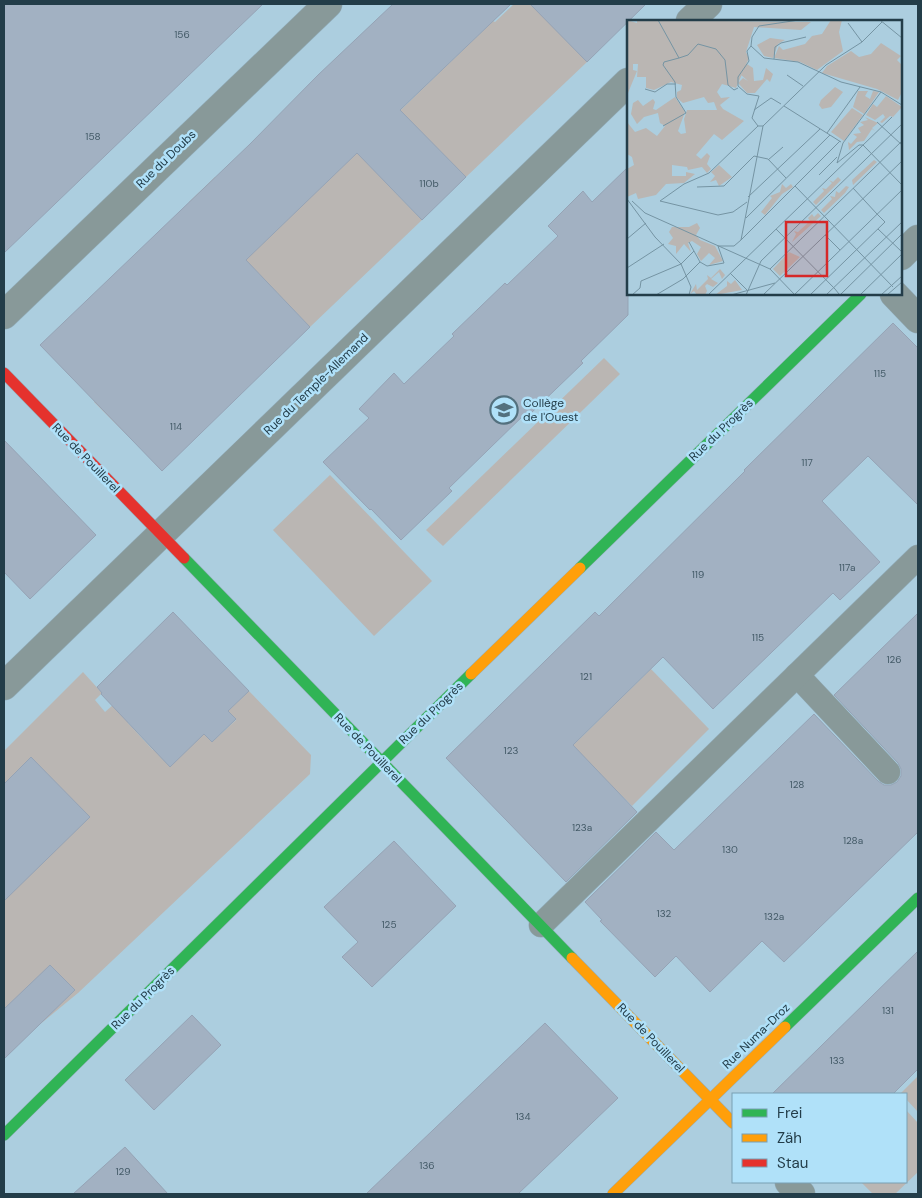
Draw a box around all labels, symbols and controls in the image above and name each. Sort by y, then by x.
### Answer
inset map [627,20,902,295]
house number: 156 [174,28,190,41]
street label: Rue du Doubs [133,126,199,192]
house number: 158 [85,130,101,143]
house number: 110b [419,177,439,190]
street label: Rue du Temple-Allemand [260,330,372,438]
house number: 115 [874,367,886,380]
school or university icon: Collège de l'Ouest [489,395,519,425]
place label: Collège de l'Ouest [523,395,579,425]
street label: Rue du Progrès [685,395,757,465]
street label: Rue de Pouillerel [49,420,123,496]
house number: 114 [170,420,182,433]
house number: 117 [801,456,813,469]
house number: 117a [839,561,855,574]
house number: 119 [692,568,704,581]
house number: 115 [752,631,764,644]
house number: 126 [886,653,902,666]
house number: 121 [580,670,592,683]
street label: Rue du Progrès [395,678,467,748]
street label: Rue de Pouillerel [331,710,405,786]
house number: 123 [504,744,518,757]
house number: 128 [790,778,804,791]
house number: 123a [572,821,592,834]
house number: 128a [843,834,863,847]
house number: 130 [722,843,738,856]
house number: 132 [657,907,672,920]
house number: 132a [764,910,784,923]
house number: 125 [382,918,396,931]
street label: Rue du Progrès [108,963,178,1033]
street label: Rue de Pouillerel [614,1000,688,1076]
street label: Rue Numa-Droz [719,1000,793,1072]
house number: 131 [882,1004,894,1017]
house number: 133 [830,1054,845,1067]
legend [732,1093,907,1183]
text: Frei [777,1103,802,1123]
house number: 134 [515,1110,531,1123]
text: Zäh [777,1128,802,1148]
text: Stau [777,1153,808,1173]
house number: 136 [419,1159,435,1172]
house number: 129 [115,1165,131,1178]

